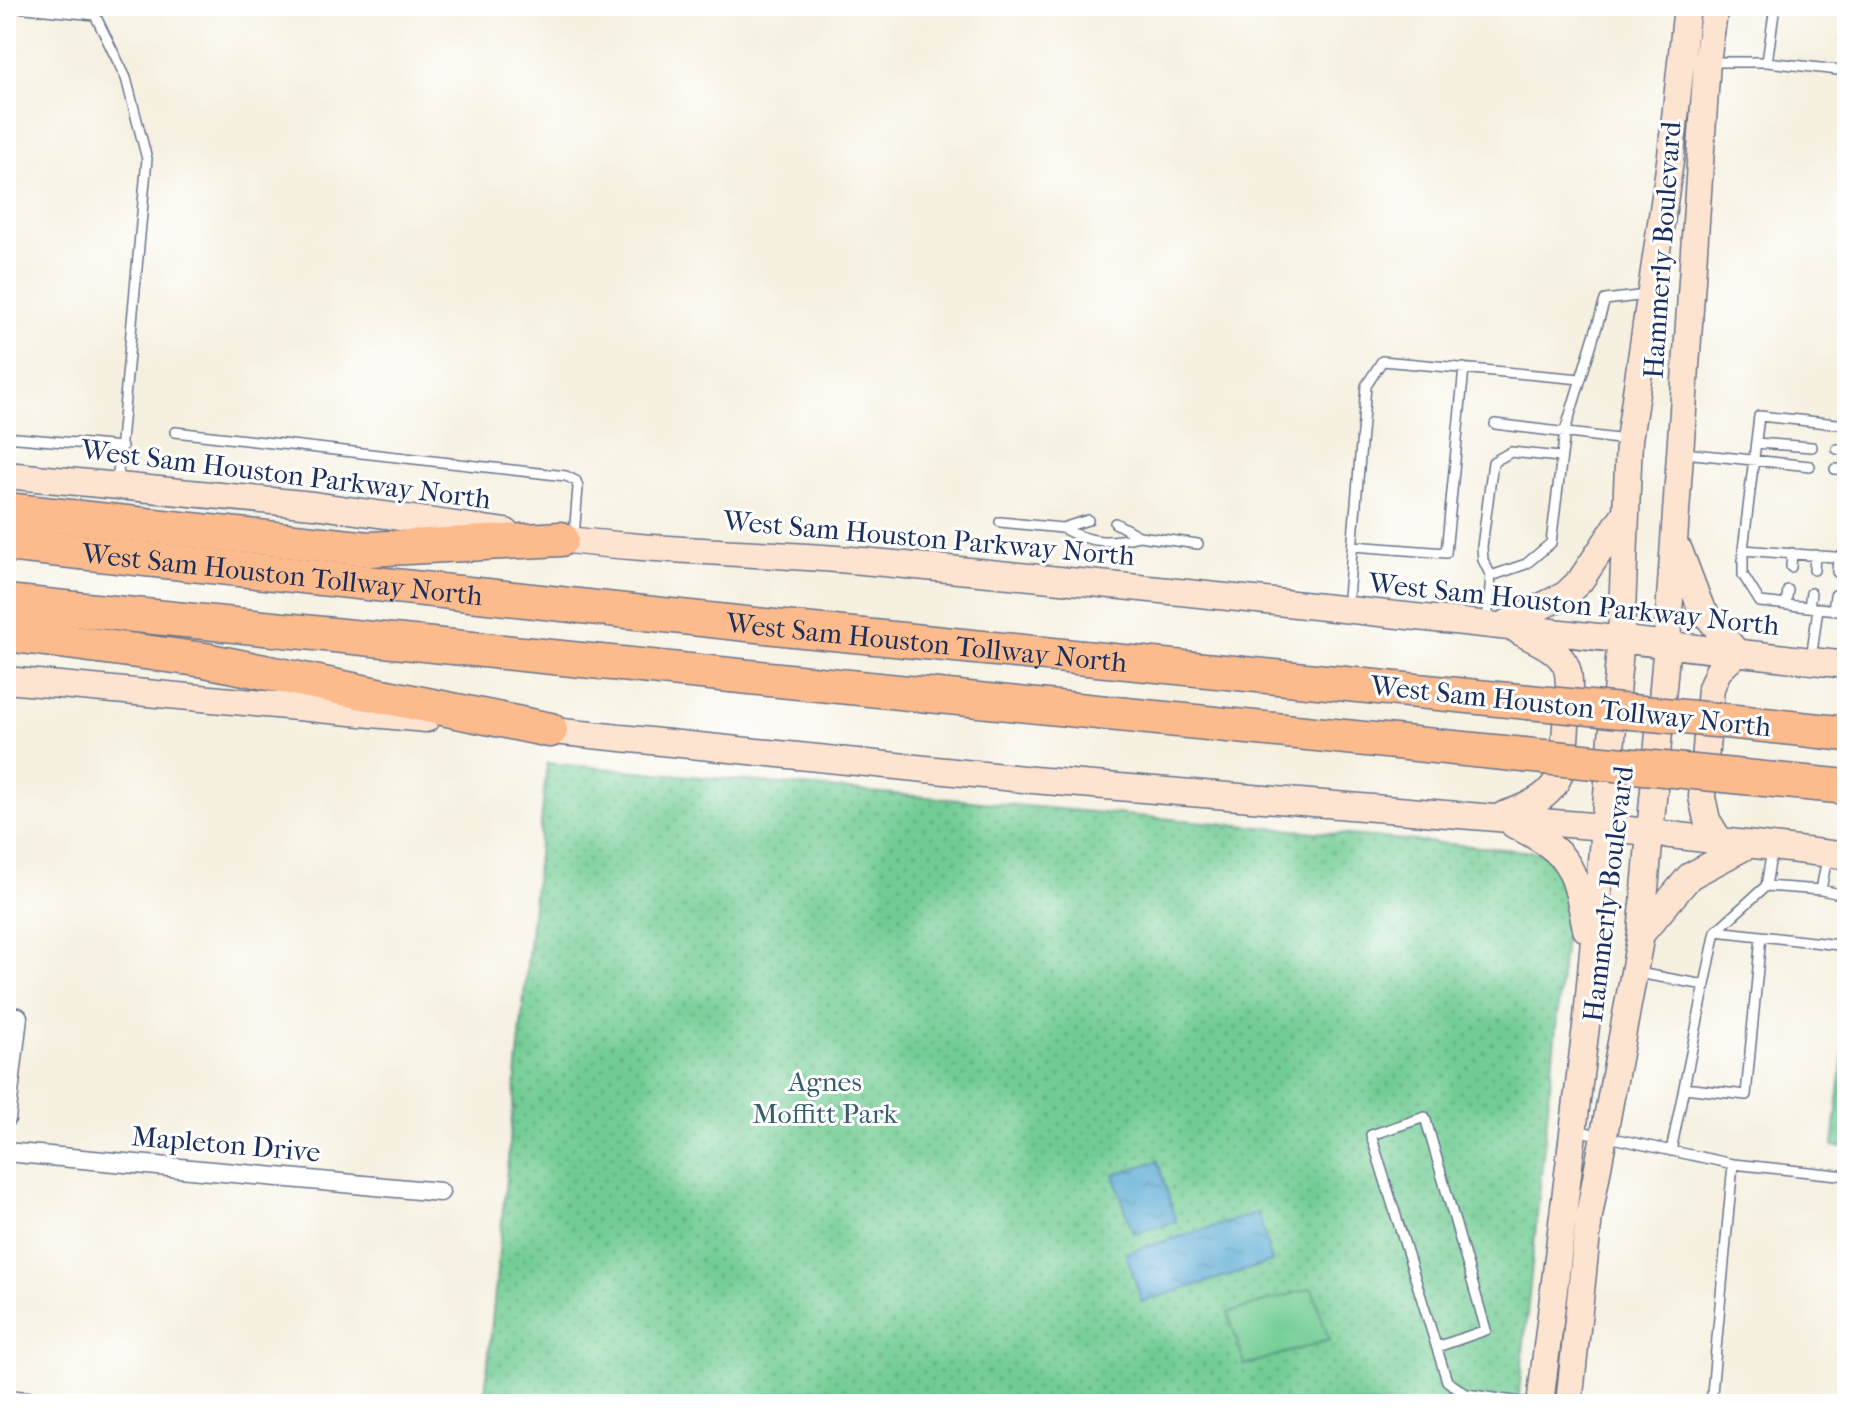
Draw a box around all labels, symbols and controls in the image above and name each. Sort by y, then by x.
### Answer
street label: Hammerly Boulevard [1637,120,1688,380]
street label: West Sam Houston Parkway North [78,432,493,516]
street label: West Sam Houston Parkway North [721,503,1136,572]
street label: West Sam Houston Tollway North [79,536,485,612]
street label: West Sam Houston Parkway North [1366,566,1781,642]
street label: West Sam Houston Tollway North [724,605,1129,679]
street label: West Sam Houston Tollway North [1368,668,1773,743]
street label: Hammerly Boulevard [1576,763,1640,1024]
park label: Agnes Moffitt Park [752,1065,898,1130]
street label: Mapleton Drive [130,1119,322,1169]

